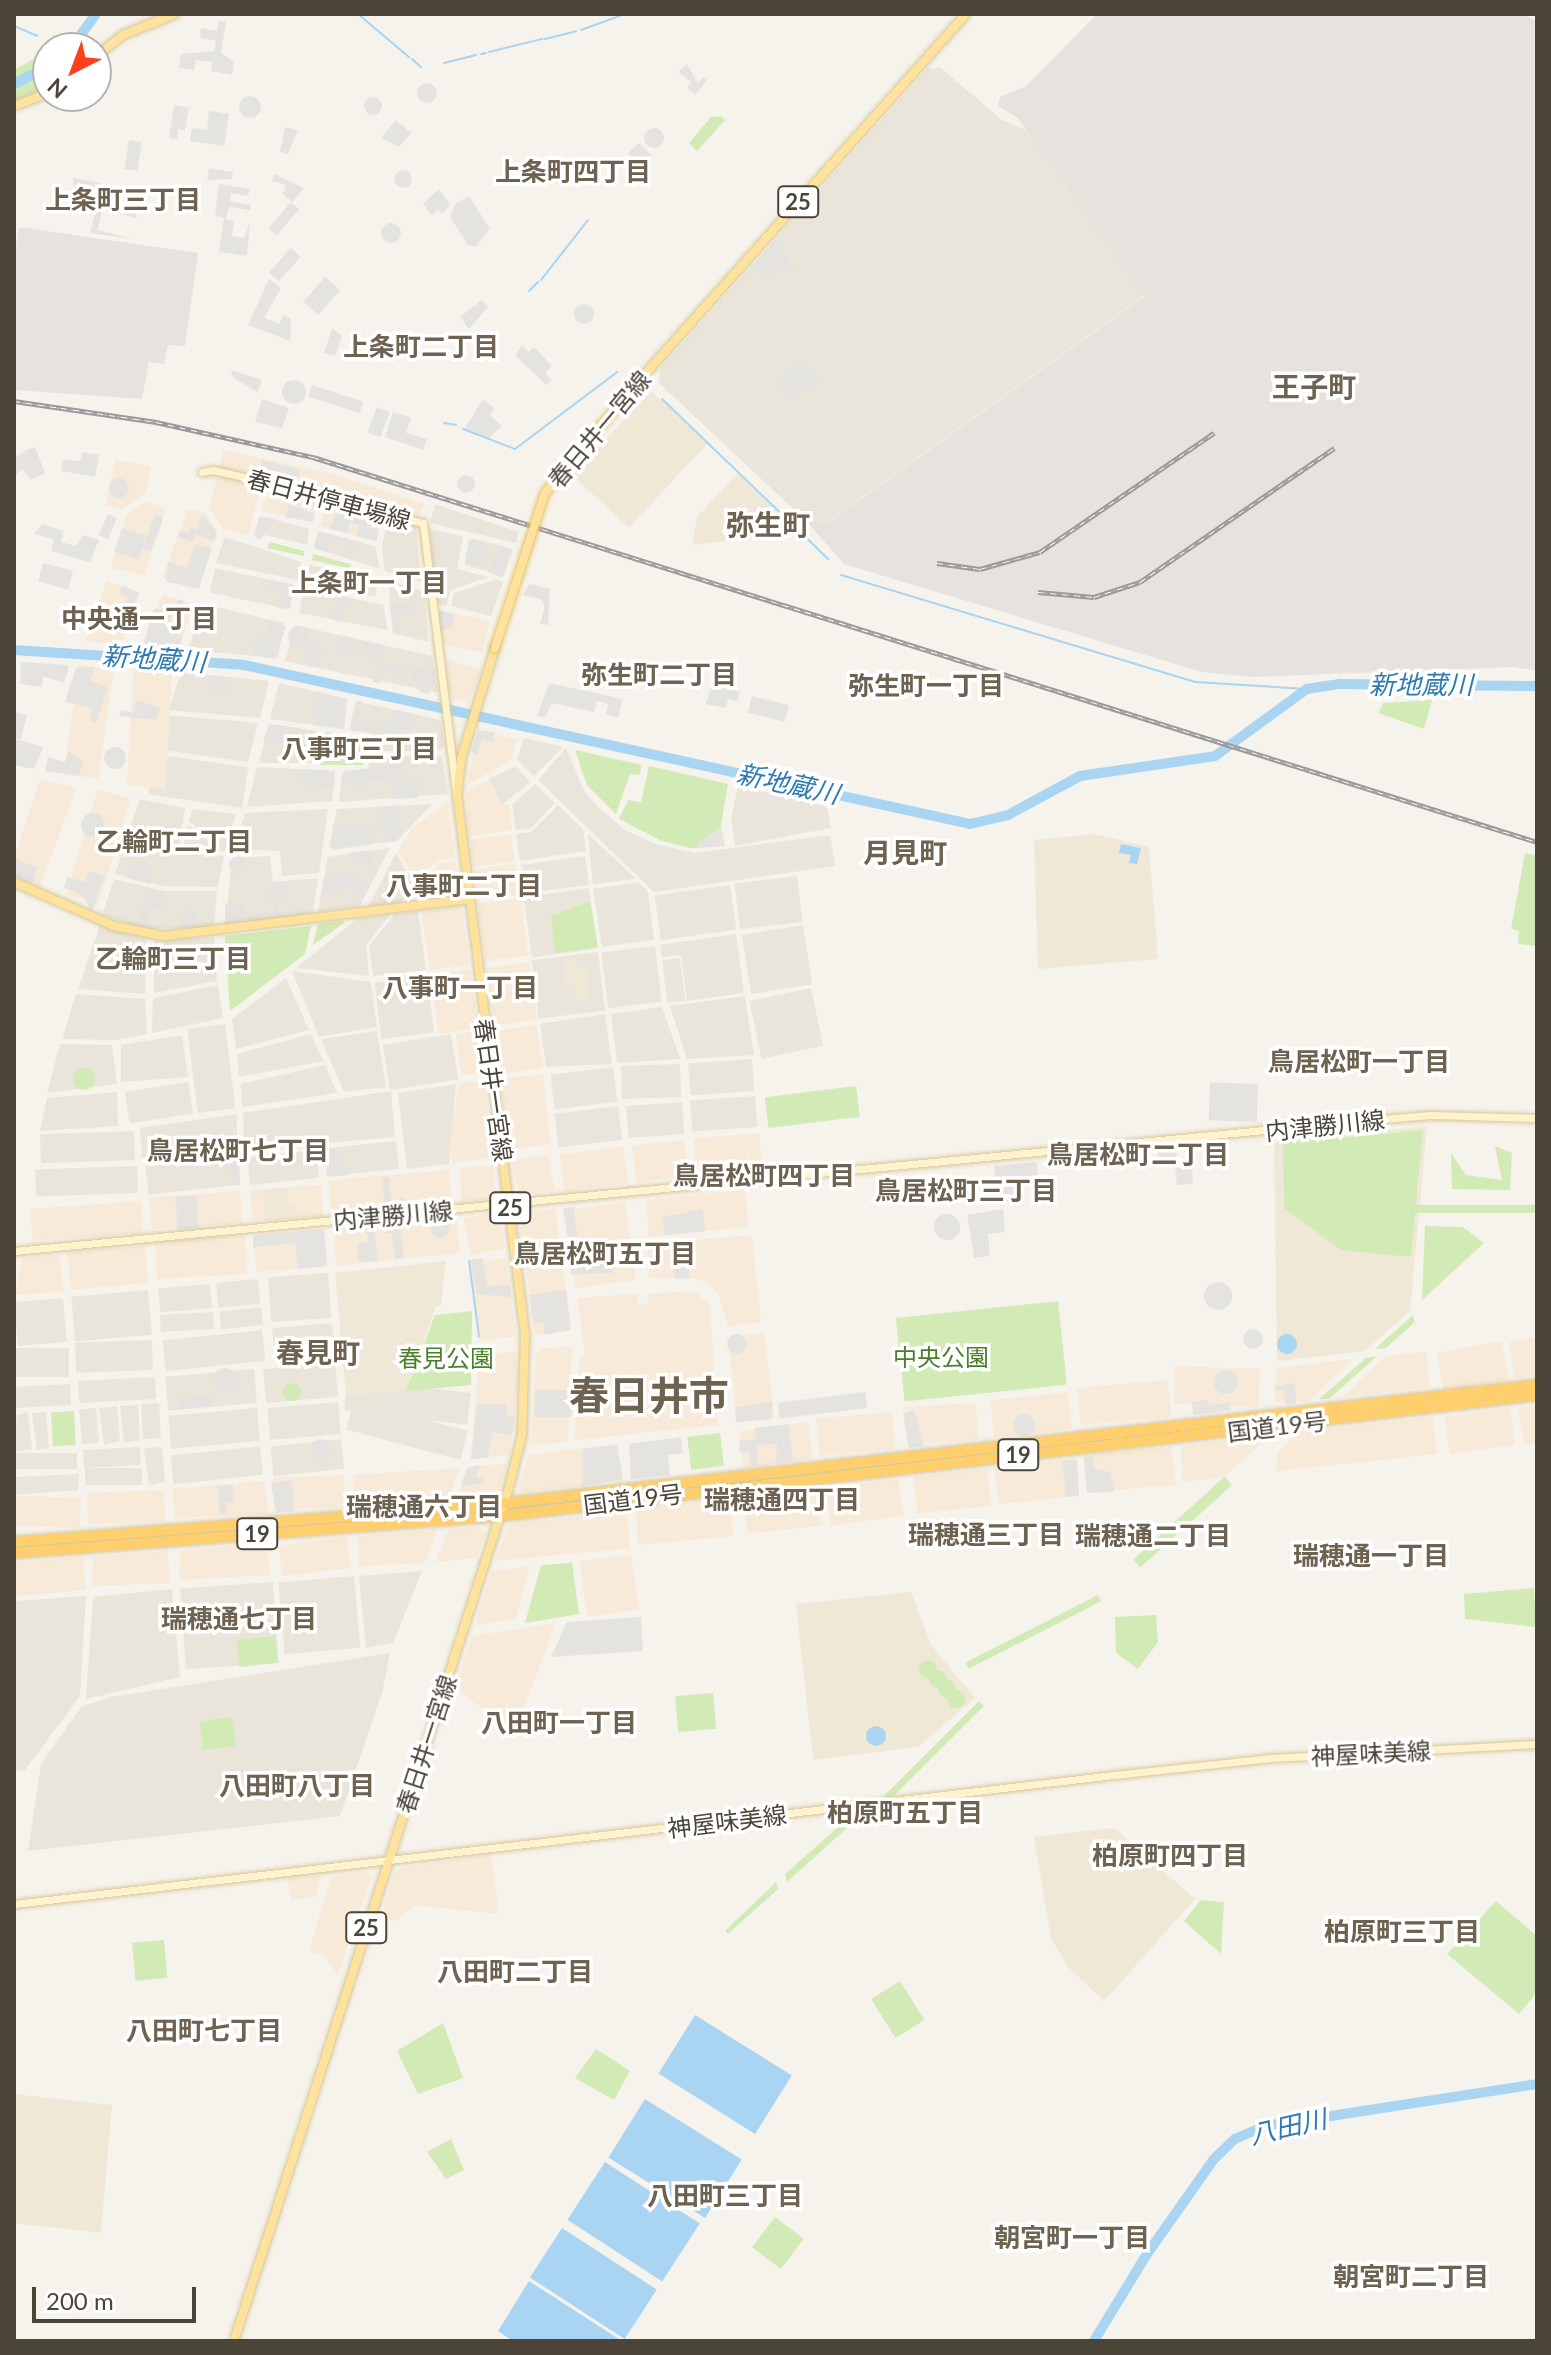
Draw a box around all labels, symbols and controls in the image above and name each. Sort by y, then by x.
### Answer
north arrow [32,32,112,112]
text: N [42,73,72,104]
district label: 上条町四丁目 [495,156,651,188]
district label: 上条町三丁目 [45,184,201,216]
road number: 25 [776,184,820,220]
district label: 上条町二丁目 [343,331,499,363]
street label: 春日井一宮線 [542,365,656,493]
district label: 王子町 [1272,369,1356,403]
street label: 春日井停車場線 [244,463,414,535]
district label: 弥生町 [726,507,810,541]
district label: 上条町一丁目 [291,567,447,599]
district label: 中央通一丁目 [61,603,217,635]
water label: 新地蔵川 [101,640,207,678]
district label: 弥生町二丁目 [581,659,737,691]
water label: 新地蔵川 [1369,669,1473,701]
district label: 弥生町一丁目 [848,670,1004,702]
district label: 八事町三丁目 [281,733,437,765]
water label: 新地蔵川 [734,758,842,810]
district label: 乙輪町二丁目 [96,826,252,858]
district label: 月見町 [863,835,947,869]
district label: 八事町二丁目 [386,870,542,902]
district label: 乙輪町三丁目 [95,943,251,975]
district label: 八事町一丁目 [382,972,538,1004]
street label: 春日井一宮線 [470,1017,518,1163]
district label: 鳥居松町一丁目 [1268,1046,1450,1078]
street label: 内津勝川線 [1264,1104,1386,1146]
district label: 鳥居松町七丁目 [147,1135,329,1167]
district label: 鳥居松町二丁目 [1047,1139,1229,1171]
district label: 鳥居松町四丁目 [673,1160,855,1192]
district label: 鳥居松町三丁目 [875,1175,1057,1207]
road number: 25 [488,1190,532,1226]
street label: 内津勝川線 [332,1195,454,1235]
district label: 鳥居松町五丁目 [514,1238,696,1270]
district label: 春見町 [276,1335,360,1369]
park label: 中央公園 [893,1343,989,1371]
park label: 春見公園 [398,1344,494,1372]
district label: 春日井市 [569,1371,729,1419]
street label: 国道19号 [1226,1406,1328,1446]
road number: 19 [996,1437,1040,1473]
street label: 国道19号 [582,1479,684,1519]
district label: 瑞穂通四丁目 [704,1484,860,1516]
district label: 瑞穂通六丁目 [346,1491,502,1523]
road number: 19 [235,1516,279,1552]
district label: 瑞穂通三丁目 [908,1519,1064,1551]
district label: 瑞穂通二丁目 [1075,1520,1231,1552]
district label: 瑞穂通一丁目 [1293,1540,1449,1572]
district label: 瑞穂通七丁目 [161,1603,317,1635]
street label: 春日井一宮線 [390,1671,462,1817]
district label: 八田町一丁目 [481,1707,637,1739]
street label: 神屋味美線 [1310,1735,1432,1771]
district label: 八田町八丁目 [219,1770,375,1802]
district label: 柏原町五丁目 [827,1797,983,1829]
street label: 神屋味美線 [666,1799,788,1843]
district label: 柏原町四丁目 [1092,1840,1248,1872]
road number: 25 [344,1910,388,1946]
district label: 柏原町三丁目 [1324,1916,1480,1948]
district label: 八田町二丁目 [437,1956,593,1988]
district label: 八田町七丁目 [126,2015,282,2047]
water label: 八田川 [1246,2103,1330,2151]
district label: 八田町三丁目 [647,2180,803,2212]
district label: 朝宮町一丁目 [994,2222,1150,2254]
district label: 朝宮町二丁目 [1333,2261,1489,2293]
scale bar [36,2271,200,2321]
text: 200 m [46,2286,114,2315]

